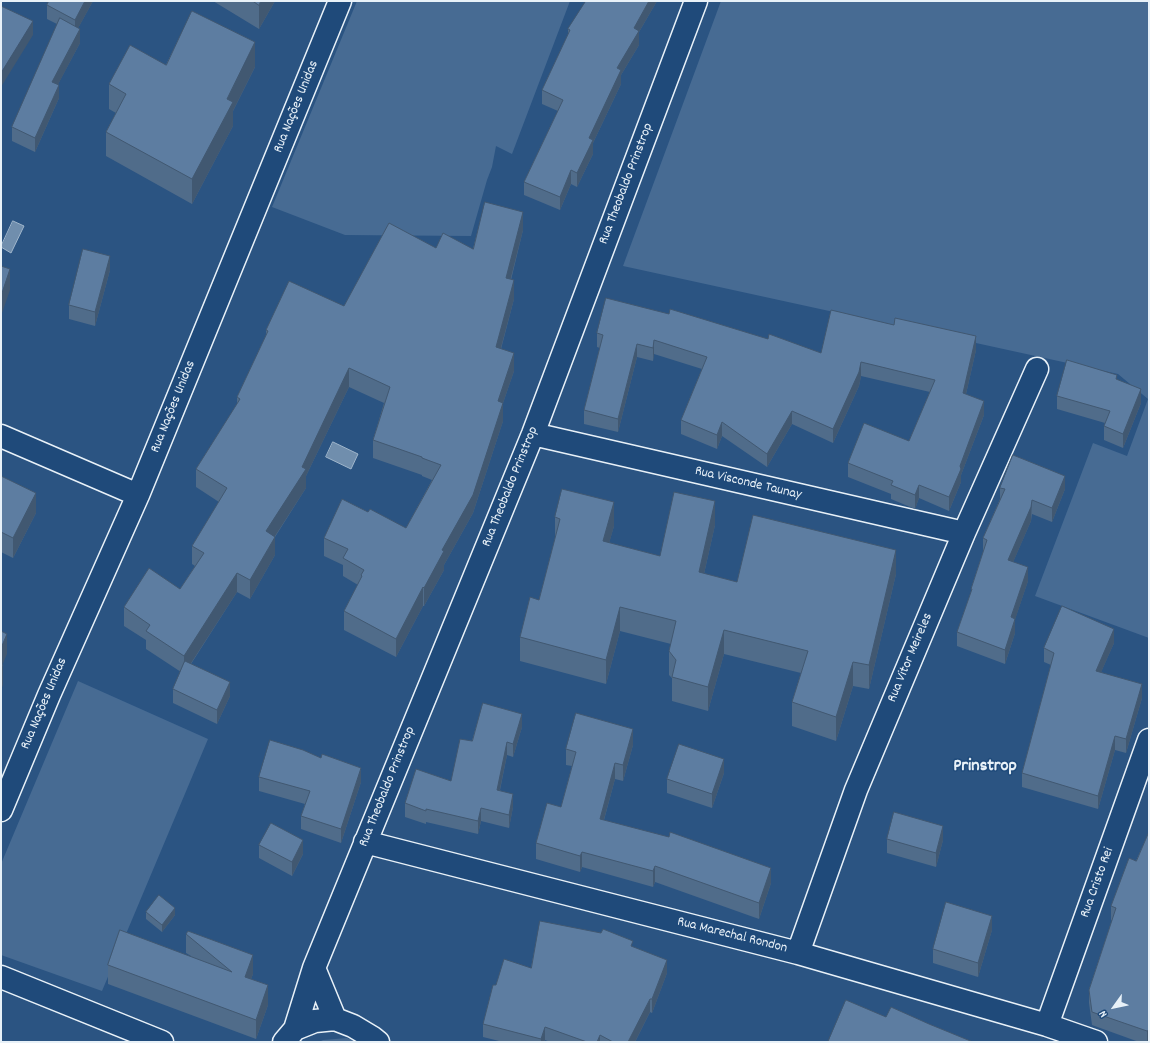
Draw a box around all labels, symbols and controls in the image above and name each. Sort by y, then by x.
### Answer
street label: Rua Nações Unidas [271,58,323,156]
street label: Rua Theobaldo Prinstrop [596,121,658,247]
street label: Rua Nações Unidas [148,358,200,456]
street label: Rua Theobaldo Prinstrop [479,424,543,550]
street label: Rua Visconde Taunay [693,464,803,504]
street label: Rua Vitor Meireles [885,611,937,705]
street label: Rua Nações Unidas [18,656,72,752]
street label: Rua Theobaldo Prinstrop [356,724,420,850]
district label: Prinstrop [953,757,1017,779]
street label: Rua Cristo Rei [1078,846,1118,920]
street label: Rua Marechal Rondon [675,914,789,958]
north arrow [1094,987,1134,1027]
text: N [1096,1007,1112,1020]

